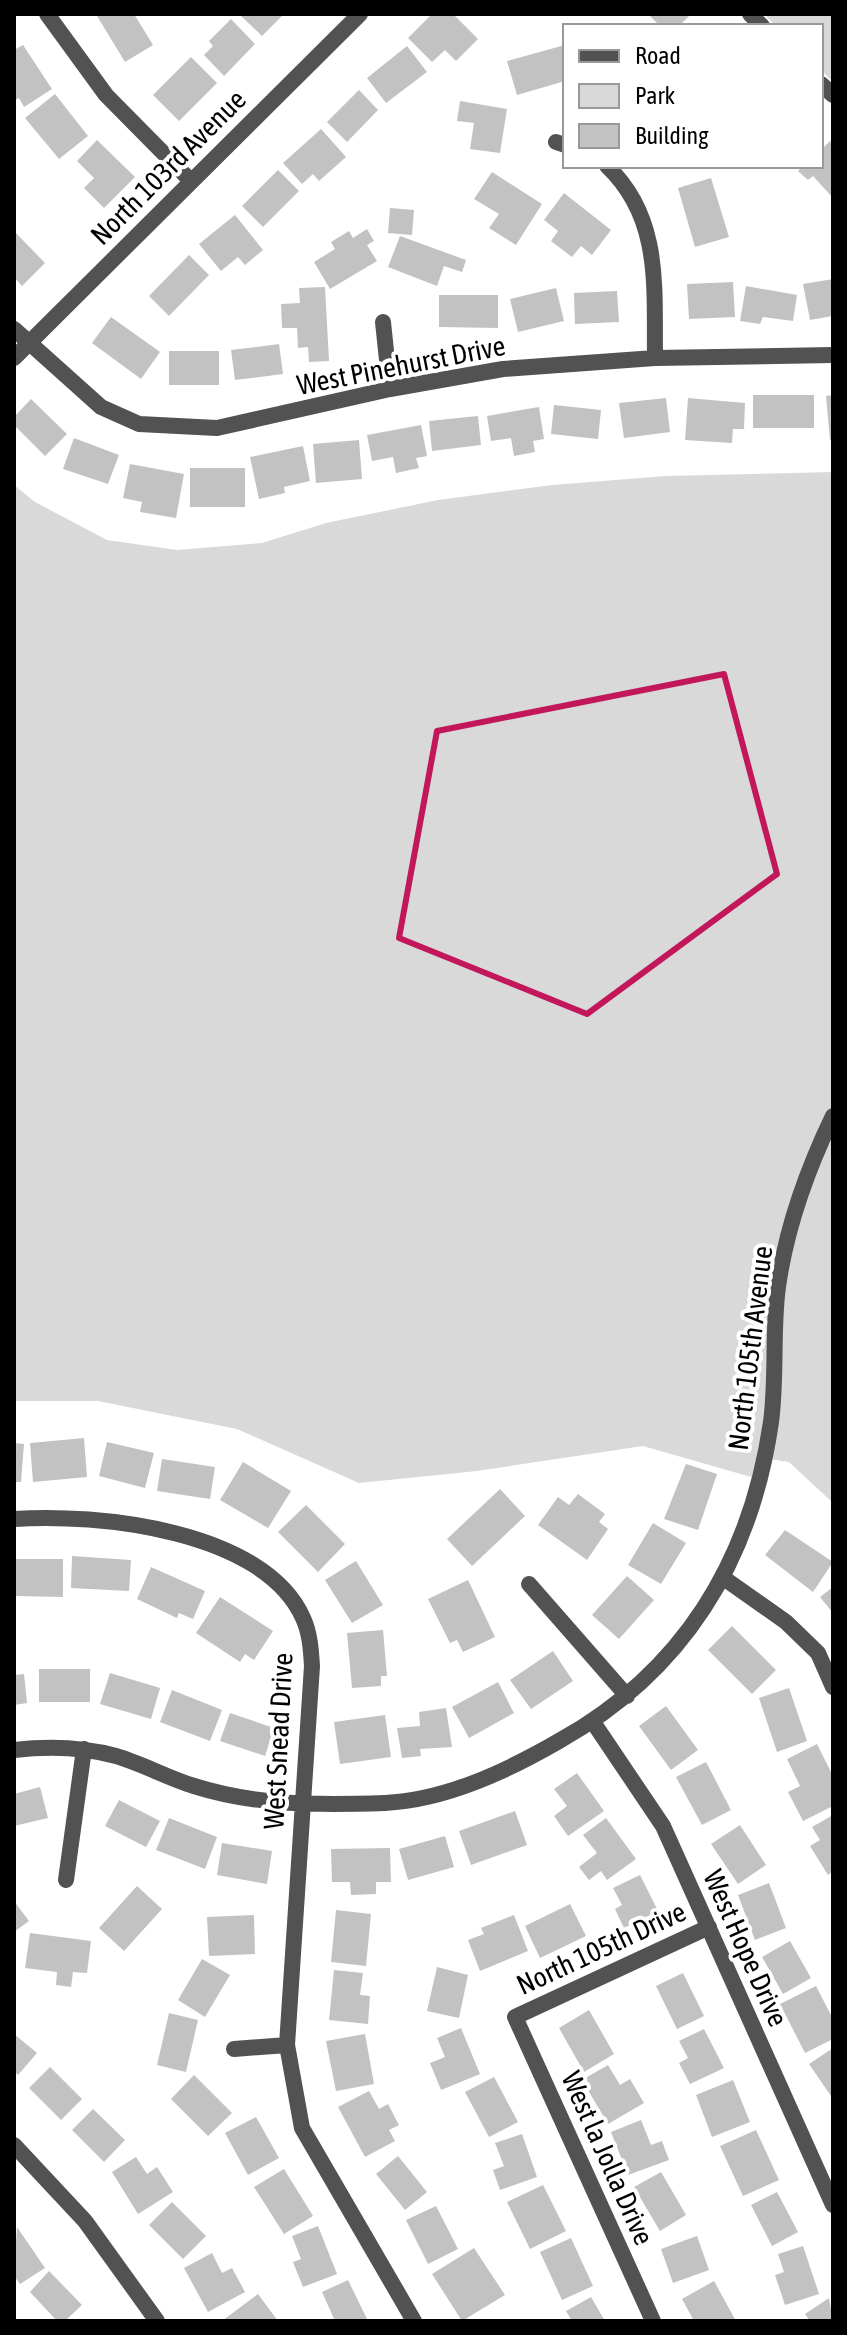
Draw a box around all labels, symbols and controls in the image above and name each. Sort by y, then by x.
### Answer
legend [563,24,823,168]
text: Road [635,42,681,69]
text: Park [635,82,676,109]
street label: North 103rd Avenue [84,83,252,251]
text: Building [635,122,709,149]
street label: West Pinehurst Drive [294,329,508,401]
street label: North 105th Avenue [722,1244,778,1452]
street label: West Snead Drive [257,1652,299,1830]
street label: West Hope Drive [697,1865,795,2031]
street label: North 105th Drive [512,1895,690,2001]
street label: West la Jolla Drive [555,2066,661,2250]

